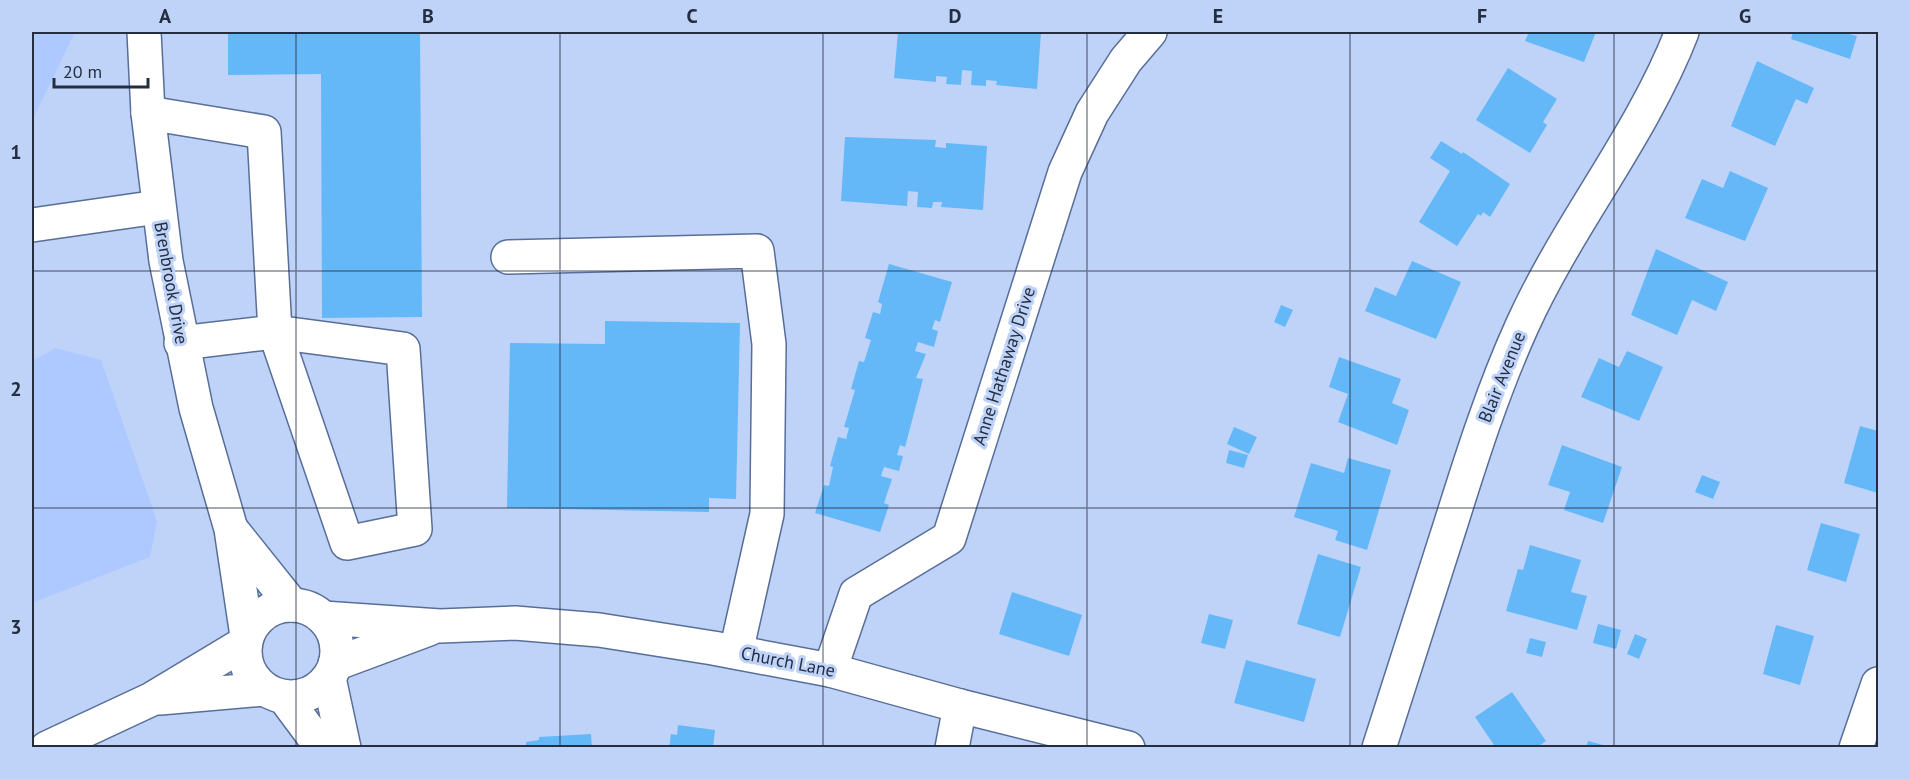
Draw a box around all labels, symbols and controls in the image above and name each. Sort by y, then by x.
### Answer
text: A [159,3,172,29]
text: B [422,3,434,29]
text: C [686,3,698,29]
text: D [949,3,962,29]
text: E [1213,3,1223,29]
text: F [1477,3,1487,29]
text: G [1739,3,1751,29]
scale bar [54,51,148,89]
text: 20 m [63,60,102,83]
text: 1 [10,139,22,165]
street label: Brenbrook Drive [149,220,194,346]
street label: Anne Hathaway Drive [967,284,1040,448]
street label: Blair Avenue [1473,328,1530,426]
text: 2 [10,376,22,402]
text: 3 [10,614,22,640]
street label: Church Lane [739,641,837,682]

